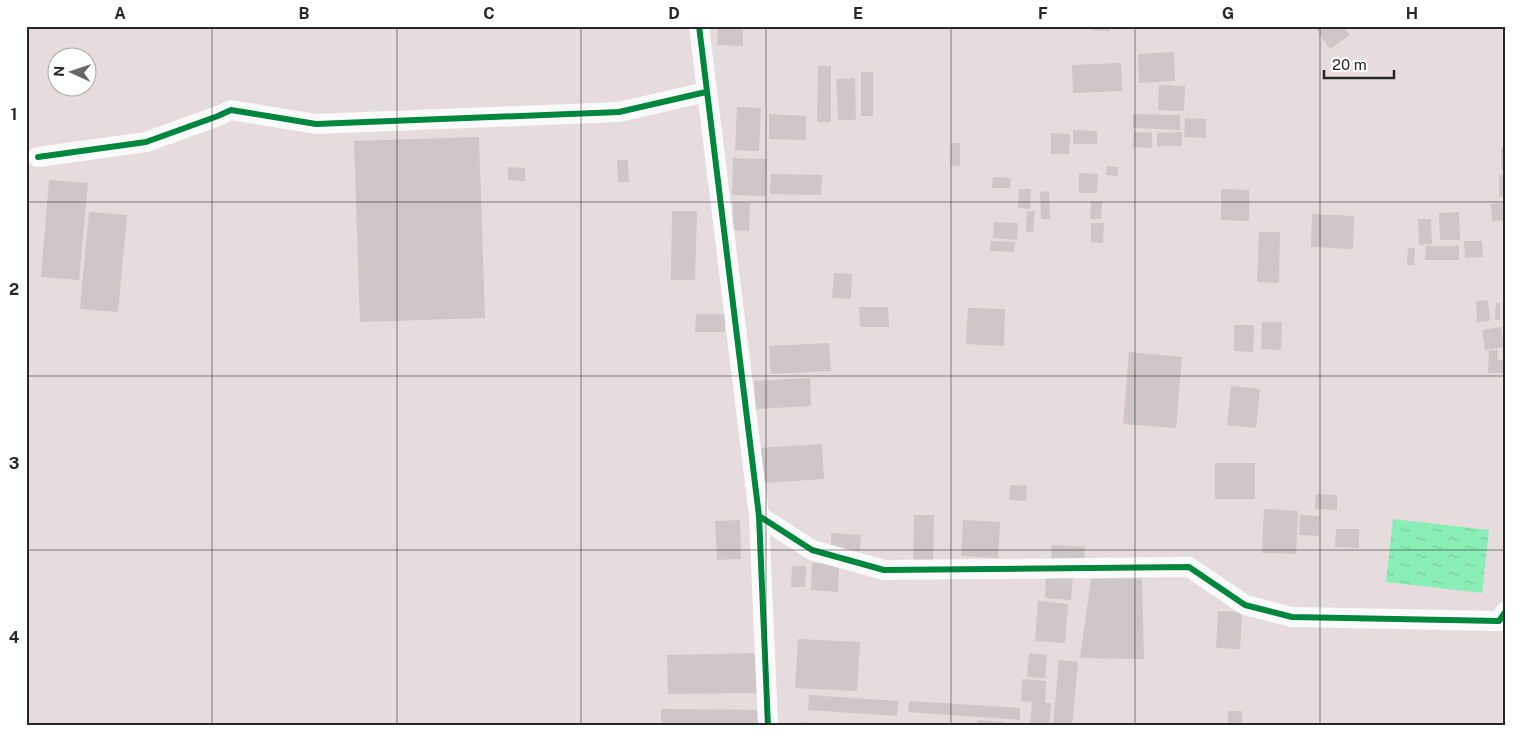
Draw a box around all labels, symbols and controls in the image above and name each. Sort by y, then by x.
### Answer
text: A [114,4,126,23]
text: B [299,4,310,23]
text: C [483,4,495,23]
text: D [668,4,680,23]
text: E [853,4,863,23]
text: F [1038,4,1048,23]
text: G [1222,4,1234,23]
text: H [1406,4,1418,23]
north arrow [48,48,98,98]
scale bar [1324,48,1394,80]
text: 20 m [1332,56,1367,73]
text: N [51,65,67,77]
text: 1 [11,105,17,124]
text: 2 [9,280,19,299]
text: 3 [9,454,19,473]
text: 4 [9,628,20,647]

